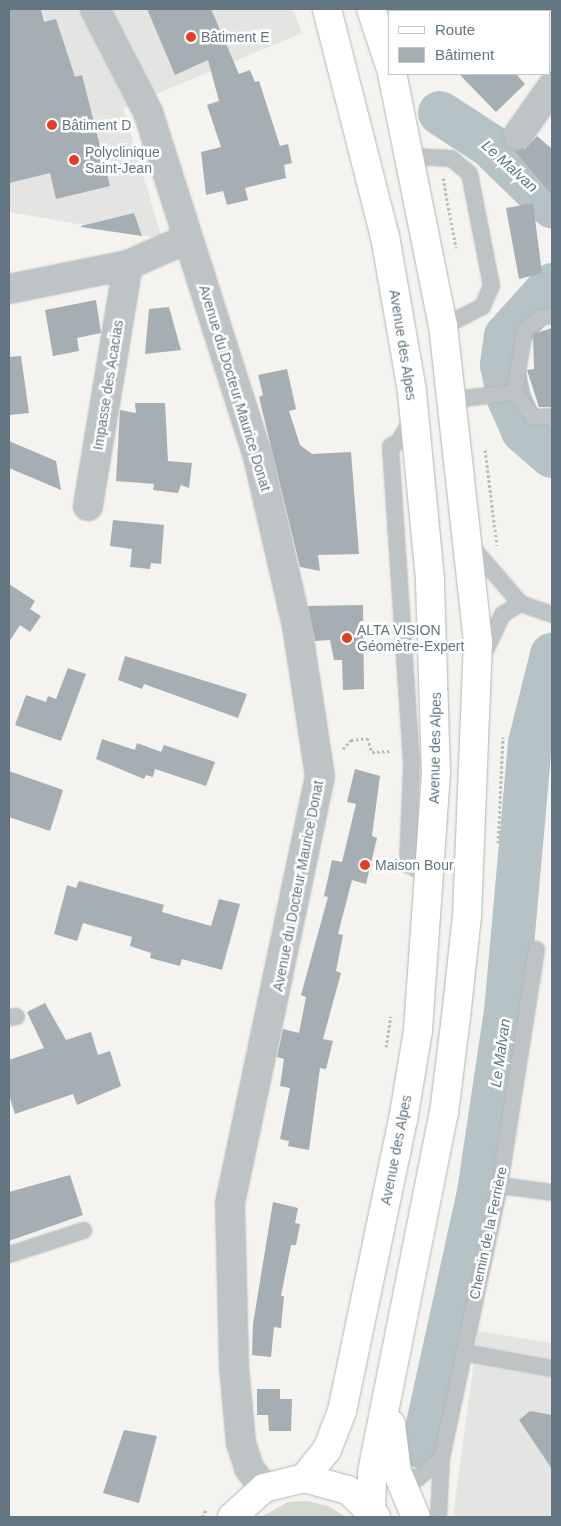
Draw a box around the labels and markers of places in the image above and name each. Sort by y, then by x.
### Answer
place label: Bâtiment E [201,29,269,45]
marker: Bâtiment E [185,31,197,43]
place label: Bâtiment D [62,117,131,133]
marker: Bâtiment D [46,119,58,131]
place label: Polyclinique Saint-Jean [85,144,160,176]
marker: Polyclinique Saint-Jean [67,153,81,167]
place label: ALTA VISION Géomètre-Expert [357,622,464,654]
marker: ALTA VISION Géomètre-Expert [341,632,353,644]
place label: Maison Bour [375,857,454,873]
marker: Maison Bour [359,859,371,871]

